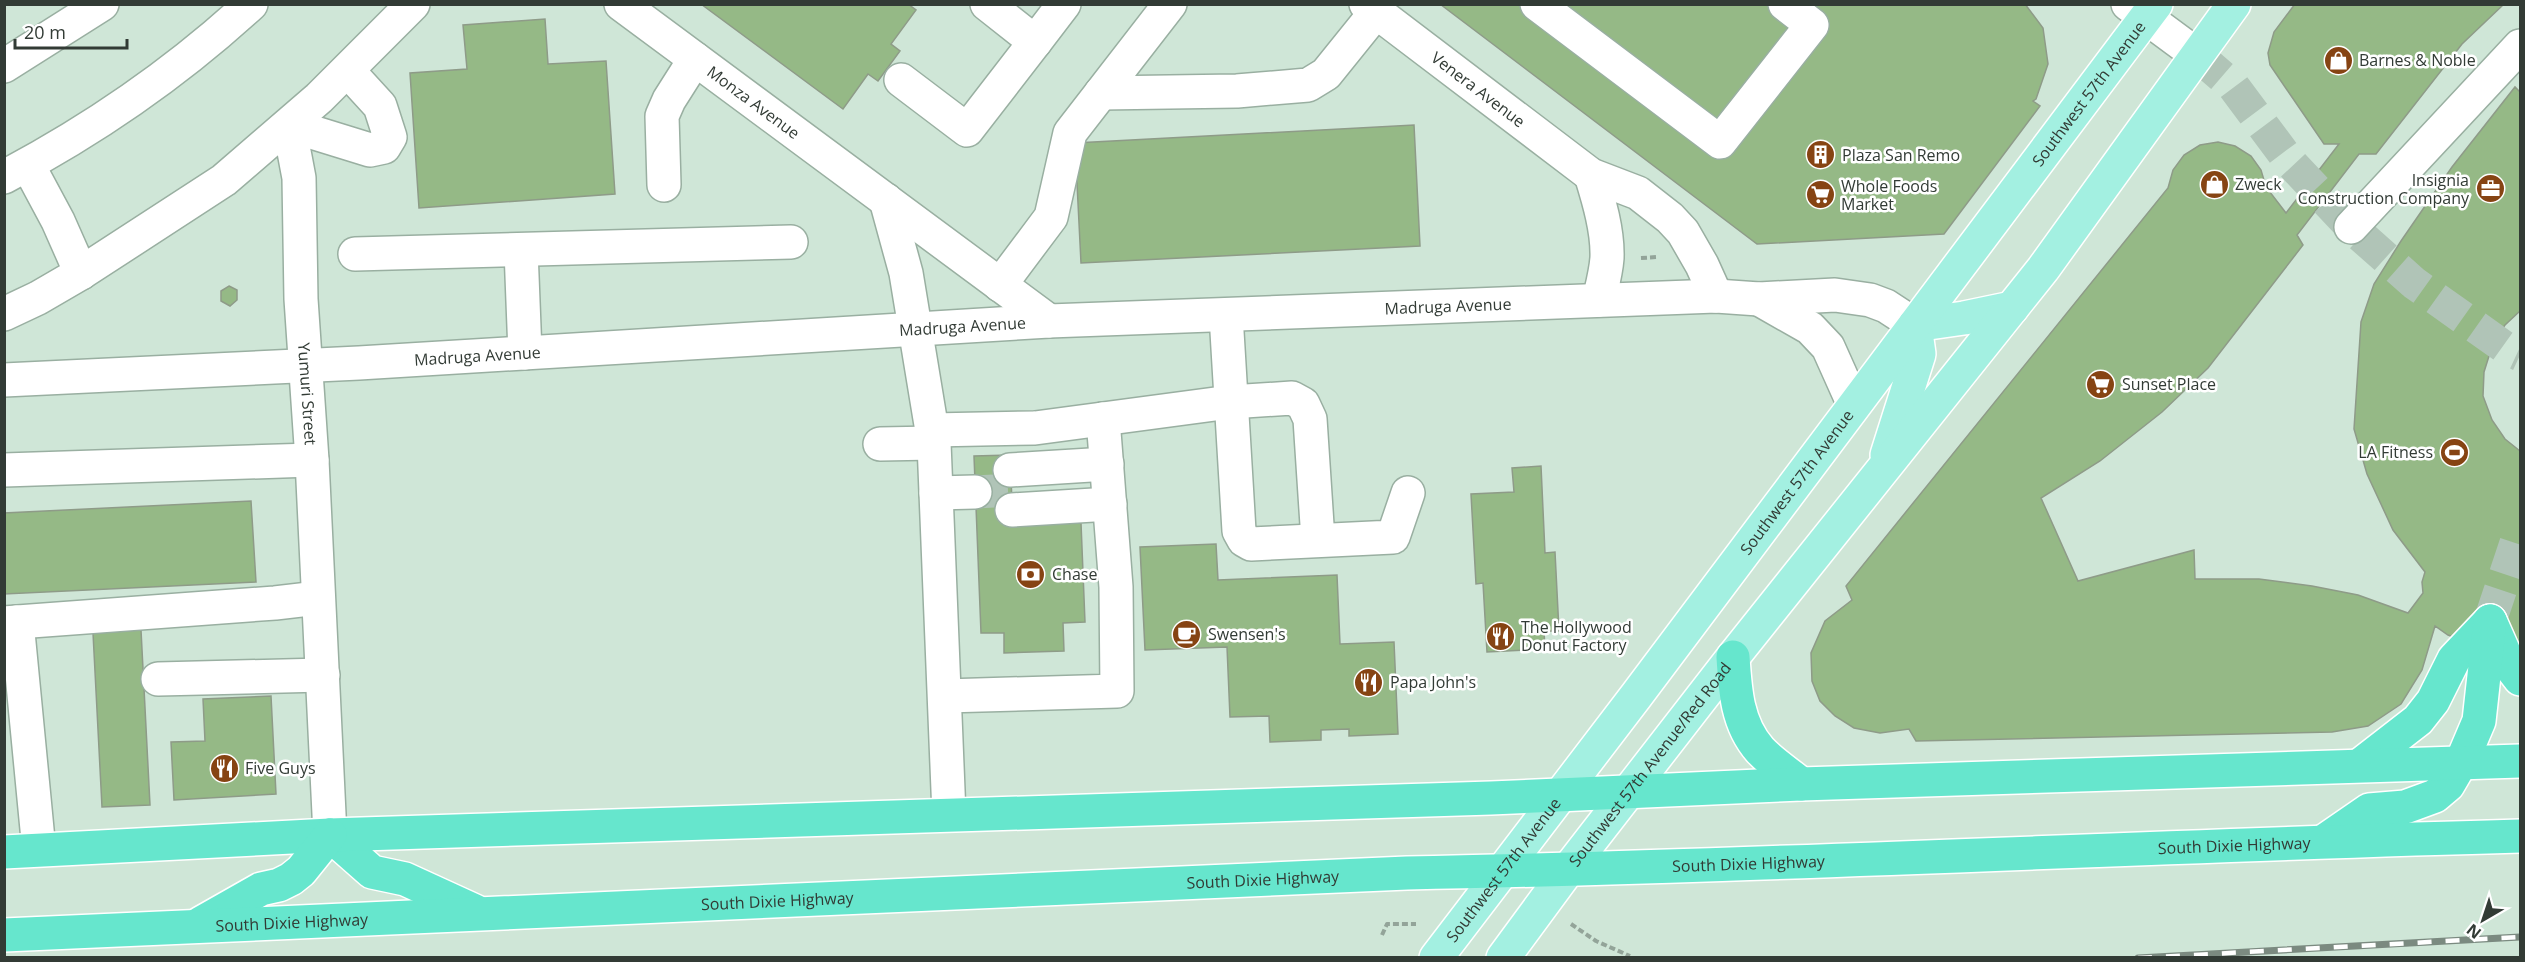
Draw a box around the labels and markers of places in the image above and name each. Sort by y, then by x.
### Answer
shop icon: Barnes & Noble [2322,44,2354,76]
place label: Barnes & Noble [2359,49,2476,71]
building icon: Plaza San Remo [1805,139,1837,171]
place label: Plaza San Remo [1842,144,1960,166]
shop icon: Zweck [2198,168,2230,200]
place label: Insignia Construction Company [2298,169,2470,209]
place label: Zweck [2235,173,2282,195]
office icon: Insignia Construction Company [2474,173,2506,205]
place label: Whole Foods Market [1841,175,1937,215]
supermarket icon: Whole Foods Market [1804,179,1836,211]
supermarket icon: Sunset Place [2085,368,2117,400]
place label: Sunset Place [2122,373,2216,395]
sports icon: LA Fitness [2438,436,2470,468]
place label: LA Fitness [2358,441,2433,463]
bank icon: Chase [1015,558,1047,590]
place label: Chase [1052,563,1097,585]
place label: The Hollywood Donut Factory [1521,616,1632,656]
cafe icon: Swensen's [1171,618,1203,650]
restaurant icon: The Hollywood Donut Factory [1484,620,1516,652]
place label: Swensen's [1208,623,1286,645]
restaurant icon: Papa John's [1353,666,1385,698]
place label: Papa John's [1390,671,1476,693]
restaurant icon: Five Guys [208,752,240,784]
place label: Five Guys [245,757,316,779]

